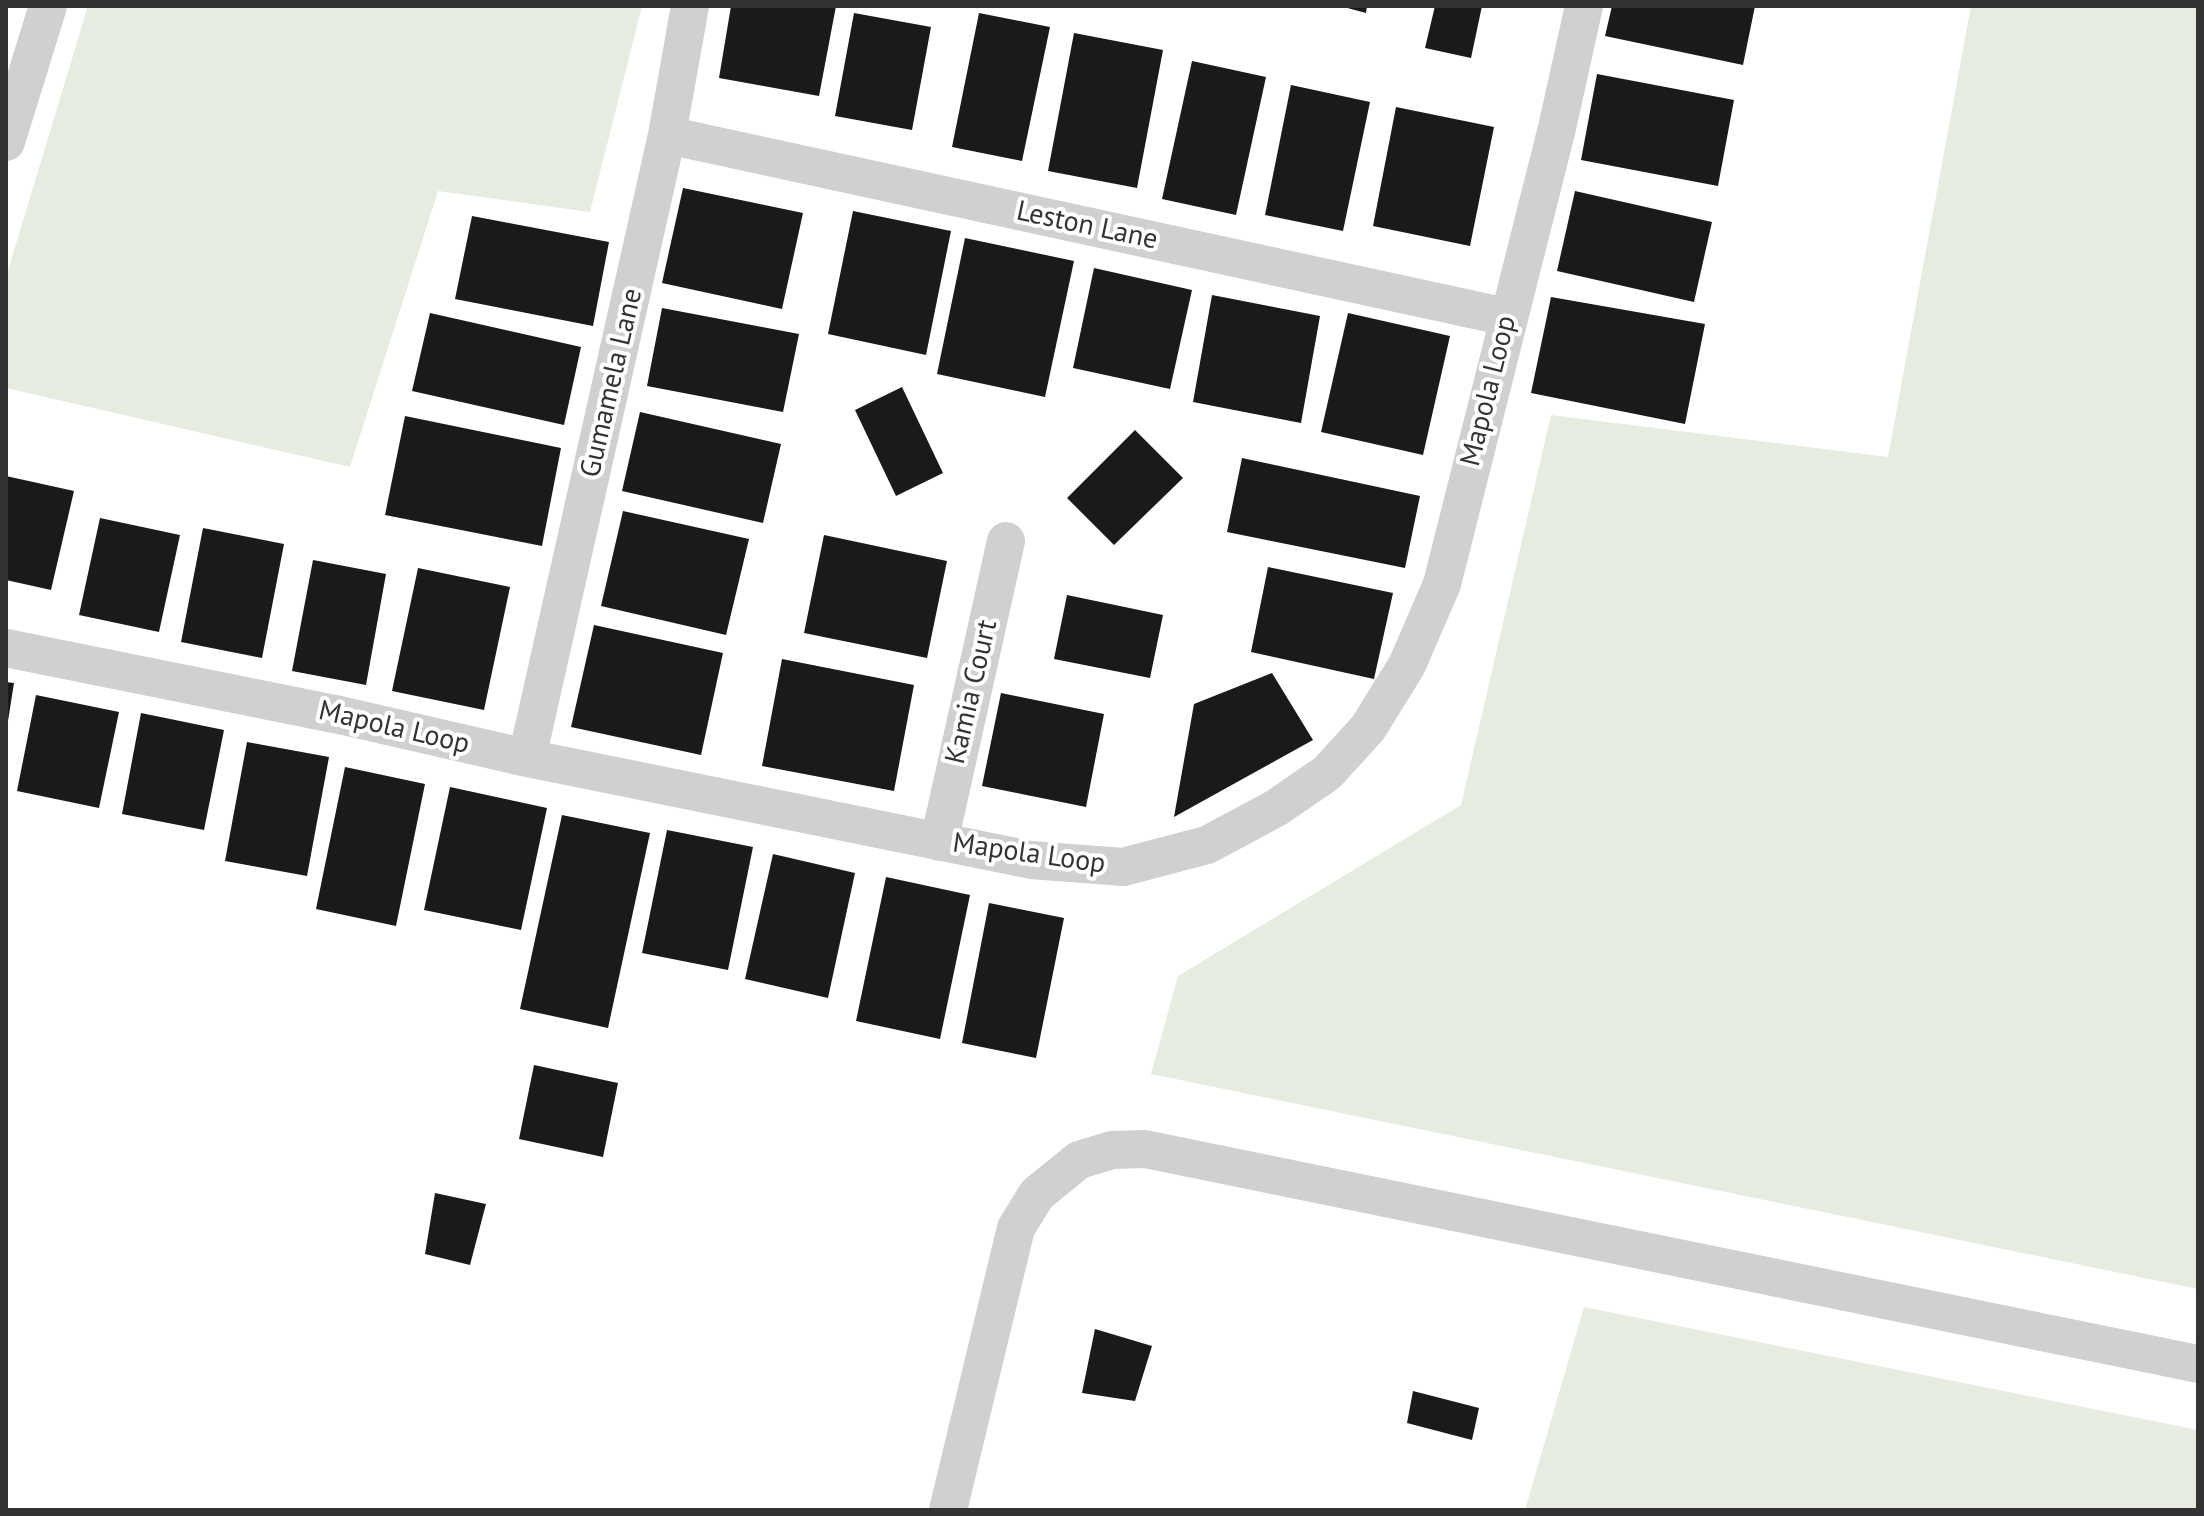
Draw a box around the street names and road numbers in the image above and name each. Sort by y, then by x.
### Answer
street label: Leston Lane [1013,195,1161,257]
street label: Gumamela Lane [574,285,650,481]
street label: Mapola Loop [1454,312,1524,470]
street label: Kamia Court [939,617,1005,767]
street label: Mapola Loop [315,694,473,762]
street label: Mapola Loop [951,827,1107,881]

